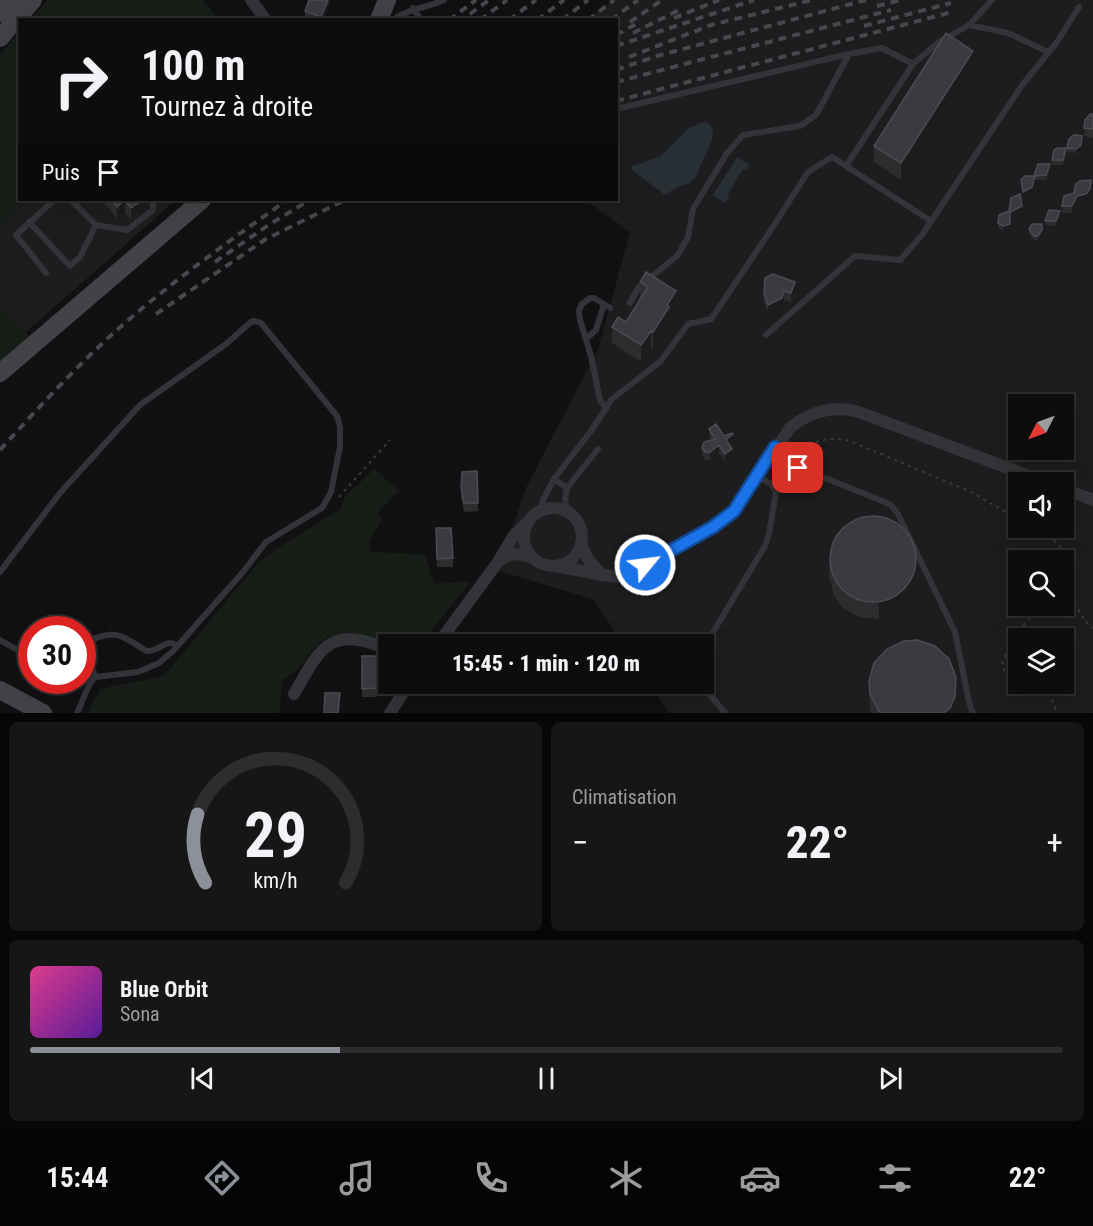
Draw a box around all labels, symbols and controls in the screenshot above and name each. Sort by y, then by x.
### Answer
text: 100 m [141,41,246,90]
icon: right [42,42,120,120]
text: Tournez à droite [141,91,313,123]
icon: arrive [92,156,125,189]
text: Puis [42,160,80,185]
north arrow [1008,394,1074,460]
map controls [1008,394,1074,694]
pin [772,442,823,493]
icon: arrive [781,451,814,484]
button: sound [1008,472,1074,538]
position arrow [613,533,677,597]
button: search [1008,550,1074,616]
speed limit sign: 30 [18,616,96,694]
button: layers [1008,628,1074,694]
text: 15:45 · 1 min · 120 m [452,651,640,676]
text: Climatisation [572,785,677,809]
text: 29 [244,799,307,872]
text: 22° [786,816,849,869]
text: − [572,823,589,862]
text: + [1047,823,1063,862]
text: km/h [253,869,298,894]
text: Blue Orbit [120,977,208,1002]
text: Sona [120,1002,160,1026]
icon: previous [186,1062,219,1095]
icon: pause [530,1062,563,1095]
icon: next [874,1062,907,1095]
icon: directions [201,1157,243,1199]
icon: music [336,1157,378,1199]
icon: phone [470,1157,512,1199]
icon: climate [605,1157,647,1199]
icon: car [739,1157,781,1199]
icon: filters [874,1157,916,1199]
text: 15:44 [46,1162,108,1194]
text: 22° [1009,1162,1047,1194]

